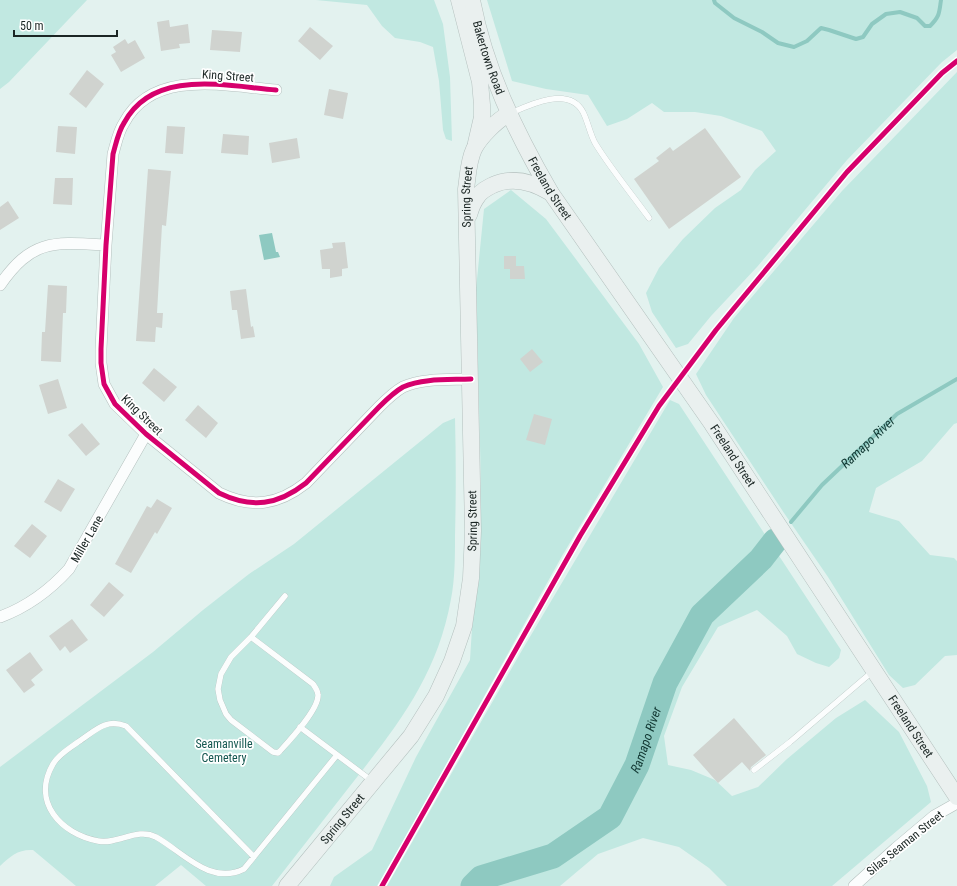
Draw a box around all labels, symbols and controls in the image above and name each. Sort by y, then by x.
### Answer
scale bar [14,12,117,38]
text: 50 m [20,19,44,33]
street label: Bakertown Road [470,19,507,97]
street label: King Street [202,67,255,85]
street label: Freeland Street [525,154,575,223]
street label: Spring Street [459,165,476,228]
street label: King Street [118,392,166,438]
water label: Ramapo River [838,412,899,471]
street label: Freeland Street [707,422,759,490]
street label: Spring Street [465,490,480,552]
street label: Miller Lane [68,513,106,565]
street label: Freeland Street [885,693,936,761]
water label: Ramapo River [627,704,665,775]
park label: Seamanville Cemetery [195,737,253,765]
street label: Spring Street [318,791,368,847]
street label: Silas Seaman Street [864,807,947,878]

